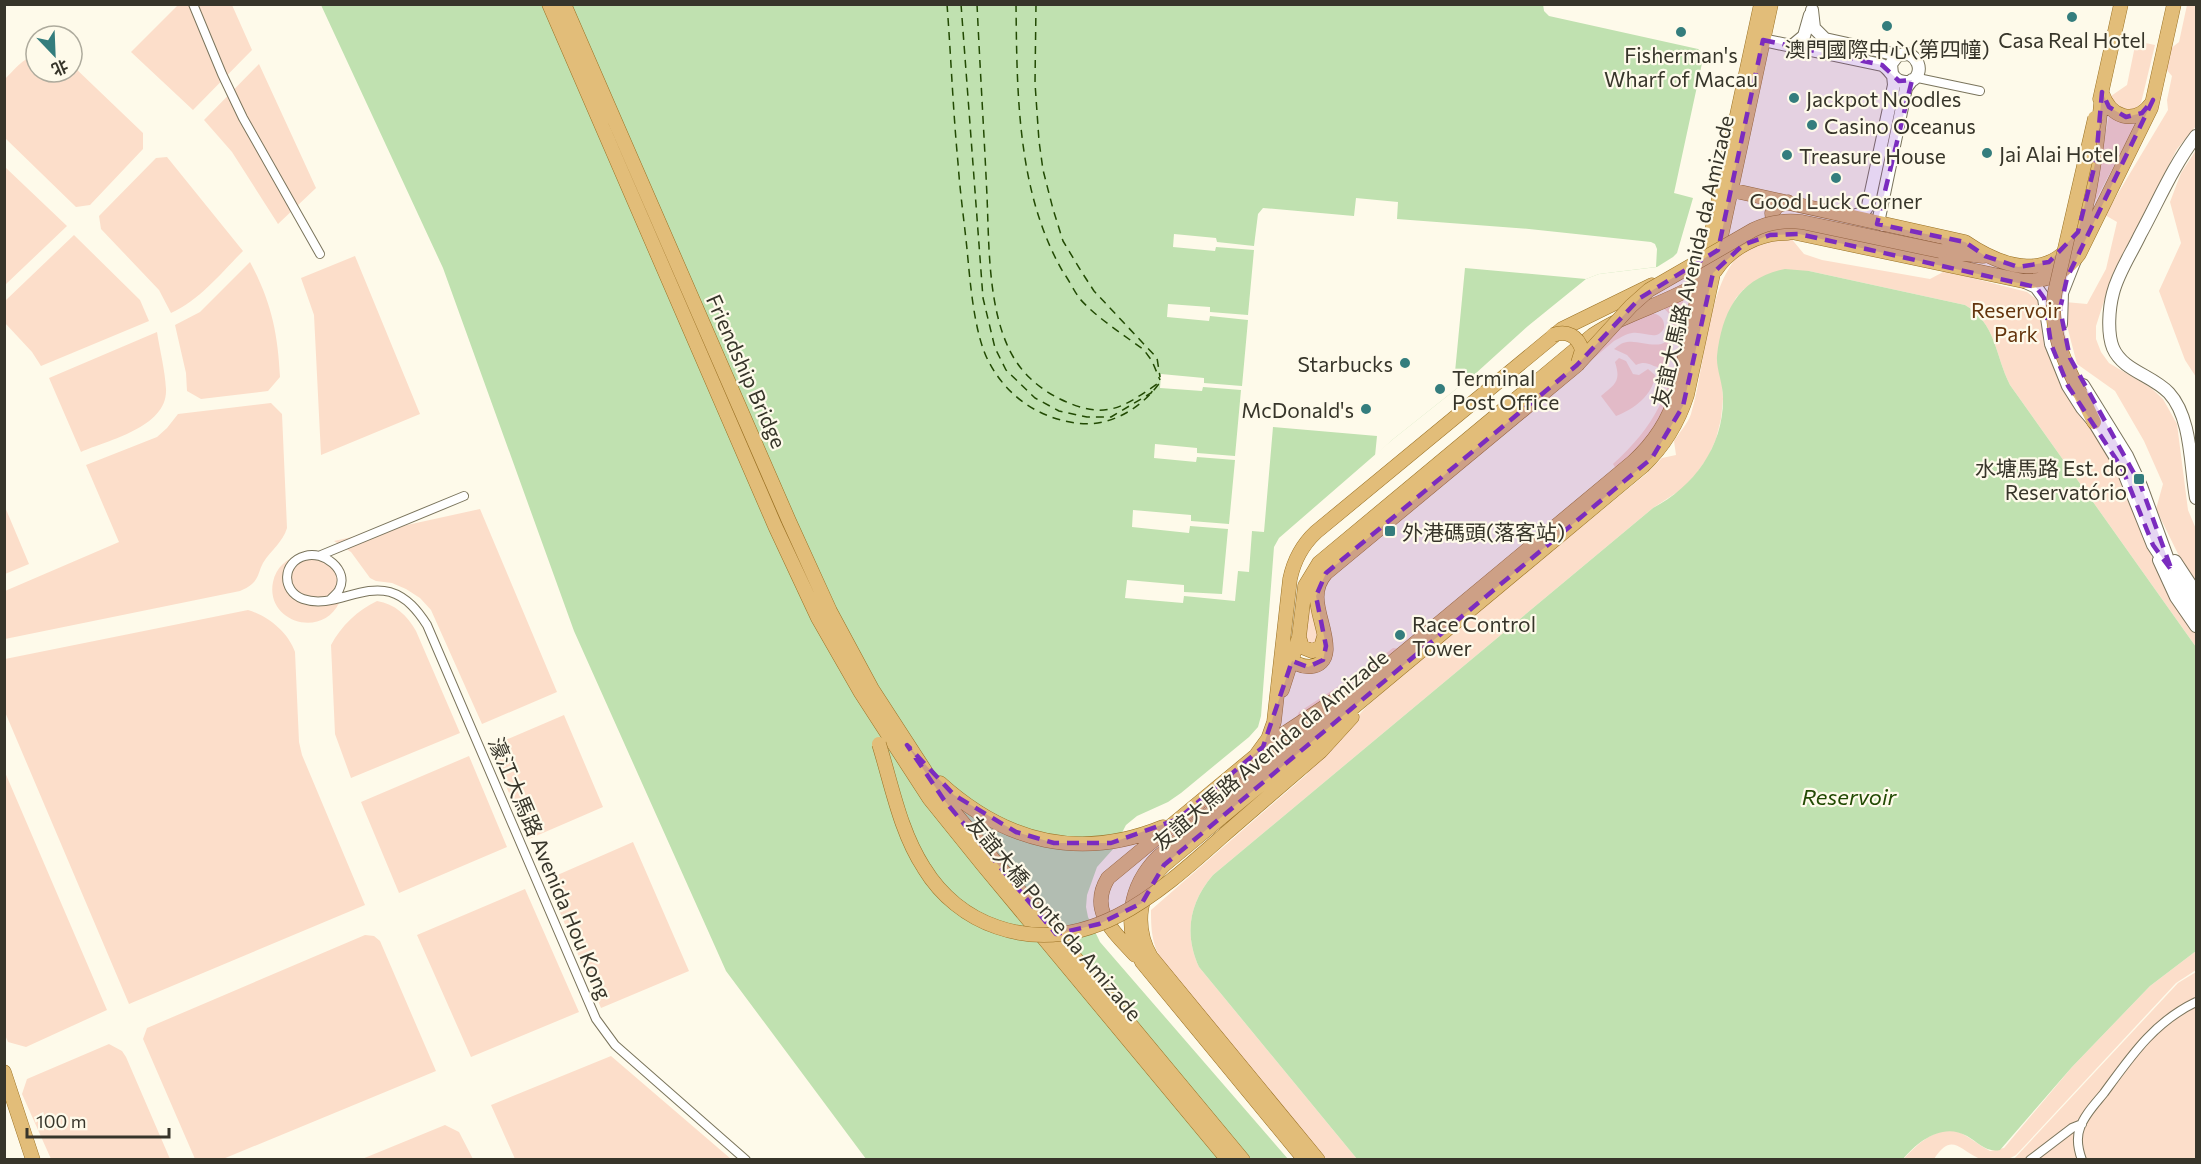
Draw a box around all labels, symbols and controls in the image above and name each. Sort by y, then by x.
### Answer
marker: Casa Real Hotel [2065,10,2079,24]
marker: 澳門國際中心(第四幢) [1880,19,1894,33]
north arrow [24,24,84,84]
marker: Fisherman's Wharf of Macau [1674,25,1688,39]
place label: Casa Real Hotel [1998,27,2146,52]
place label: 澳門國際中心(第四幢) [1784,36,1990,61]
place label: Fisherman's Wharf of Macau [1604,42,1758,91]
text: 北 [49,56,71,80]
place label: Jackpot Noodles [1806,86,1961,111]
marker: Jackpot Noodles [1787,91,1801,105]
street label: 友誼大馬路 Avenida da Amizade [1646,113,1738,409]
place label: Casino Oceanus [1824,113,1976,138]
marker: Casino Oceanus [1805,118,1819,132]
place label: Jai Alai Hotel [1999,141,2119,166]
place label: Treasure House [1799,143,1946,168]
marker: Jai Alai Hotel [1980,146,1994,160]
marker: Treasure House [1780,148,1794,162]
marker: Good Luck Corner [1829,171,1843,185]
place label: Good Luck Corner [1750,188,1923,213]
street label: Friendship Bridge [702,290,792,452]
park label: Reservoir Park [1971,297,2061,346]
place label: Starbucks [1297,351,1393,376]
marker: Starbucks [1398,356,1412,370]
place label: Terminal Post Office [1452,365,1559,414]
marker: Terminal Post Office [1433,382,1447,396]
place label: McDonald's [1241,397,1354,422]
marker: McDonald's [1359,402,1373,416]
place label: 水塘馬路 Est. do Reservatório [1975,455,2127,504]
marker: 水塘馬路 Est. do Reservatório [2132,472,2146,486]
place label: 外港碼頭(落客站) [1402,519,1565,544]
marker: 外港碼頭(落客站) [1383,524,1397,538]
place label: Race Control Tower [1412,611,1536,660]
marker: Race Control Tower [1393,628,1407,642]
street label: 友誼大馬路 Avenida da Amizade [1148,643,1392,855]
street label: 濠江大馬路 Avenida Hou Kong [484,733,618,1003]
water label: Reservoir [1802,783,1898,810]
street label: 友誼大橋 Ponte da Amizade [962,811,1148,1025]
scale bar [27,1101,170,1139]
text: 100 m [36,1110,86,1132]

